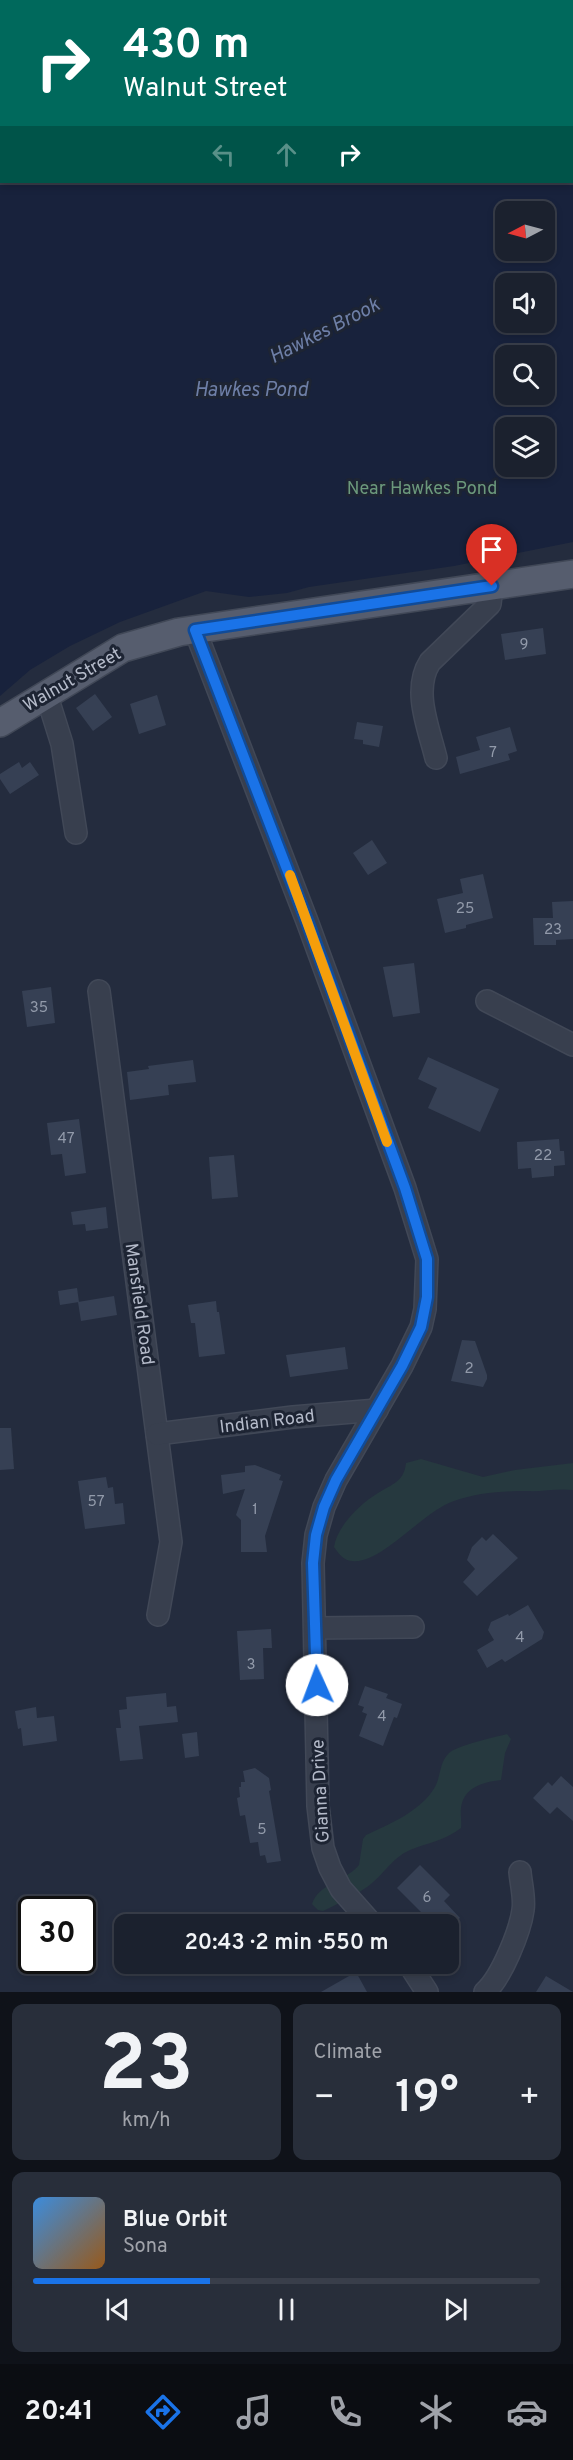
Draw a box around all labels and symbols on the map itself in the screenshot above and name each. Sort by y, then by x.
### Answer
north arrow [495,201,555,261]
water label: Hawkes Brook [265,292,385,371]
water label: Hawkes Pond [194,378,309,404]
park label: Near Hawkes Pond [347,478,497,501]
pin [466,524,517,586]
house number: 9 [520,636,528,655]
street label: Walnut Street [19,643,126,718]
house number: 7 [489,744,497,763]
house number: 25 [456,900,474,919]
house number: 23 [544,921,562,940]
house number: 35 [30,999,48,1018]
house number: 47 [58,1130,75,1149]
house number: 22 [534,1147,552,1166]
street label: Mansfield Road [119,1242,158,1367]
house number: 2 [464,1360,474,1379]
street label: Indian Road [218,1405,316,1440]
house number: 57 [88,1493,105,1512]
house number: 1 [252,1501,258,1520]
house number: 4 [515,1629,525,1648]
position arrow [285,1653,349,1717]
house number: 3 [246,1656,256,1675]
house number: 4 [377,1708,387,1727]
street label: Gianna Drive [307,1739,336,1843]
house number: 5 [257,1821,267,1840]
house number: 6 [423,1889,432,1908]
speed limit sign: 30 [18,1896,96,1974]

